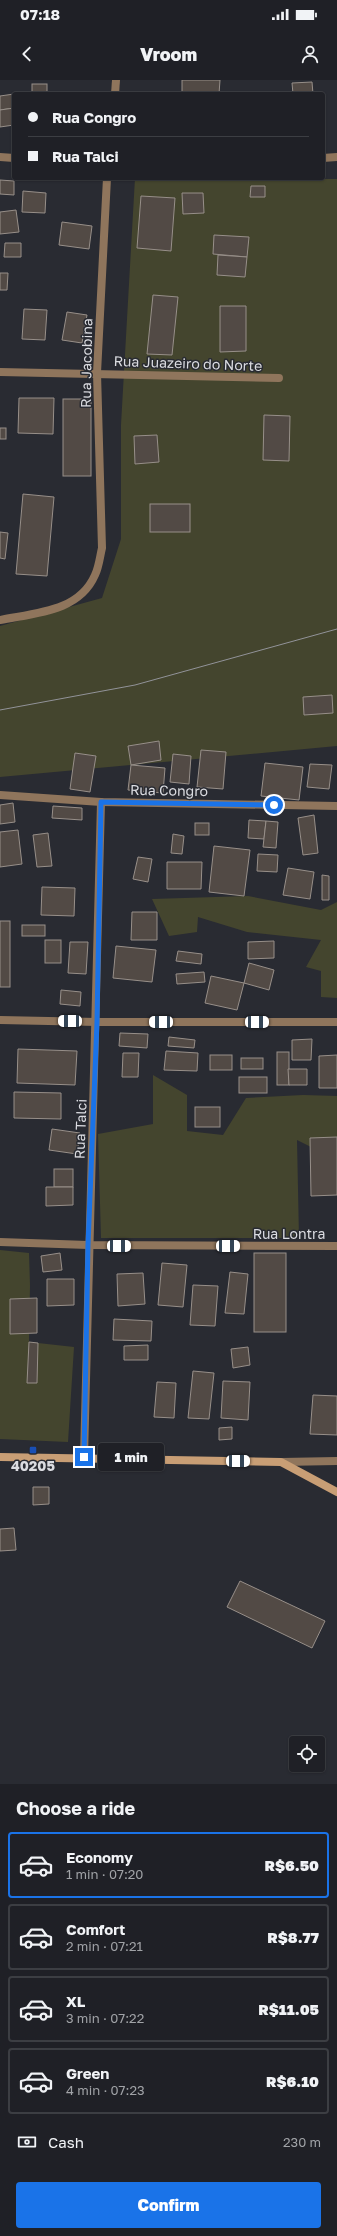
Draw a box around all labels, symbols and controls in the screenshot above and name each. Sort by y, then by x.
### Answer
text: 07:18 [20,5,60,23]
icon: back [16,43,38,65]
text: Vroom [140,43,197,65]
icon: person [299,43,321,65]
text: Rua Congro [52,108,136,126]
text: Rua Talci [52,147,119,165]
street label: Rua Jacobina [77,318,95,408]
street label: Rua Juazeiro do Norte [113,352,263,374]
street label: Rua Congro [130,781,208,799]
route start [265,796,283,814]
car [58,1015,82,1027]
car [149,1016,173,1028]
car [245,1016,269,1028]
street label: Rua Talci [70,1099,90,1159]
street label: Rua Lontra [253,1225,325,1242]
car [107,1240,131,1252]
car [216,1240,240,1252]
callout: 1 min [98,1443,164,1471]
marker: 40205 [28,1445,38,1455]
route end [75,1448,93,1466]
text: 1 min [114,1449,148,1465]
car [226,1455,250,1467]
place label: 40205 [11,1457,55,1474]
map controls [289,1736,325,1772]
button: locate [289,1736,325,1772]
text: Choose a ride [16,1797,135,1819]
icon: car [18,1847,54,1883]
text: Economy [66,1848,133,1866]
text: R$6.50 [264,1856,319,1874]
text: 1 min · 07:20 [66,1866,143,1882]
icon: car [18,1919,54,1955]
text: Comfort [66,1920,125,1938]
text: R$8.77 [267,1928,319,1946]
text: 2 min · 07:21 [66,1938,143,1954]
icon: car [18,1991,54,2027]
text: XL [66,1992,85,2010]
text: R$11.05 [258,2000,319,2018]
text: 3 min · 07:22 [66,2010,144,2026]
icon: car [18,2063,54,2099]
text: Green [66,2064,109,2082]
text: R$6.10 [266,2072,319,2090]
text: 4 min · 07:23 [66,2082,145,2098]
icon: cash [16,2131,38,2153]
text: Cash [48,2133,84,2151]
text: 230 m [283,2134,321,2150]
button: Confirm [16,2182,321,2228]

